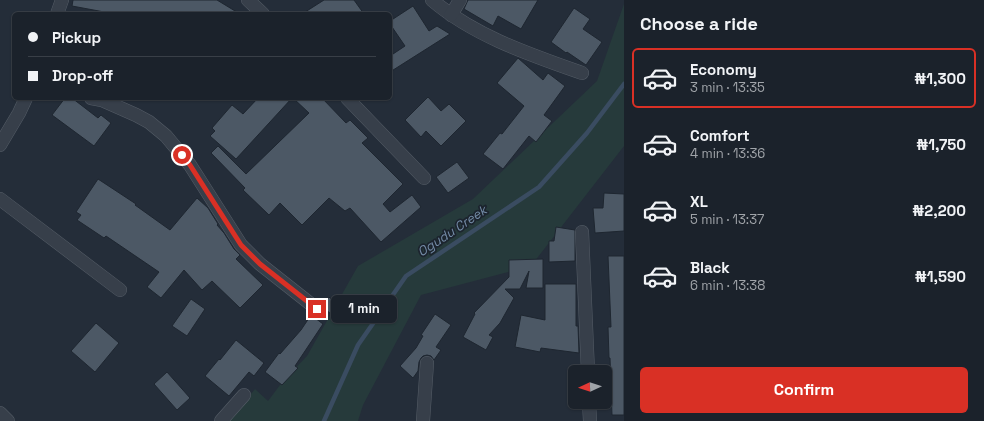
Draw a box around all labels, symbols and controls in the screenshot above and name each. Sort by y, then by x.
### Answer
text: Choose a ride [640,12,758,35]
text: Pickup [52,28,101,47]
icon: car [642,60,678,96]
text: Economy [690,60,757,79]
text: Drop-off [52,66,113,85]
text: ₦1,300 [914,69,966,88]
text: 3 min · 13:35 [690,79,765,96]
icon: car [642,126,678,162]
text: Comfort [690,126,750,145]
text: ₦1,750 [916,135,966,154]
text: 4 min · 13:36 [690,145,765,162]
route start [173,146,191,164]
icon: car [642,192,678,228]
text: XL [690,192,708,211]
water label: Ogudu Creek [414,200,492,260]
text: ₦2,200 [912,201,966,220]
text: 5 min · 13:37 [690,211,764,228]
icon: car [642,258,678,294]
text: Black [690,258,730,277]
text: ₦1,590 [915,267,966,286]
text: 6 min · 13:38 [690,277,765,294]
callout: 1 min [331,295,397,323]
route end [308,300,326,318]
text: 1 min [348,300,380,317]
north arrow [568,365,612,409]
map controls [568,365,612,409]
button: Confirm [640,367,968,413]

